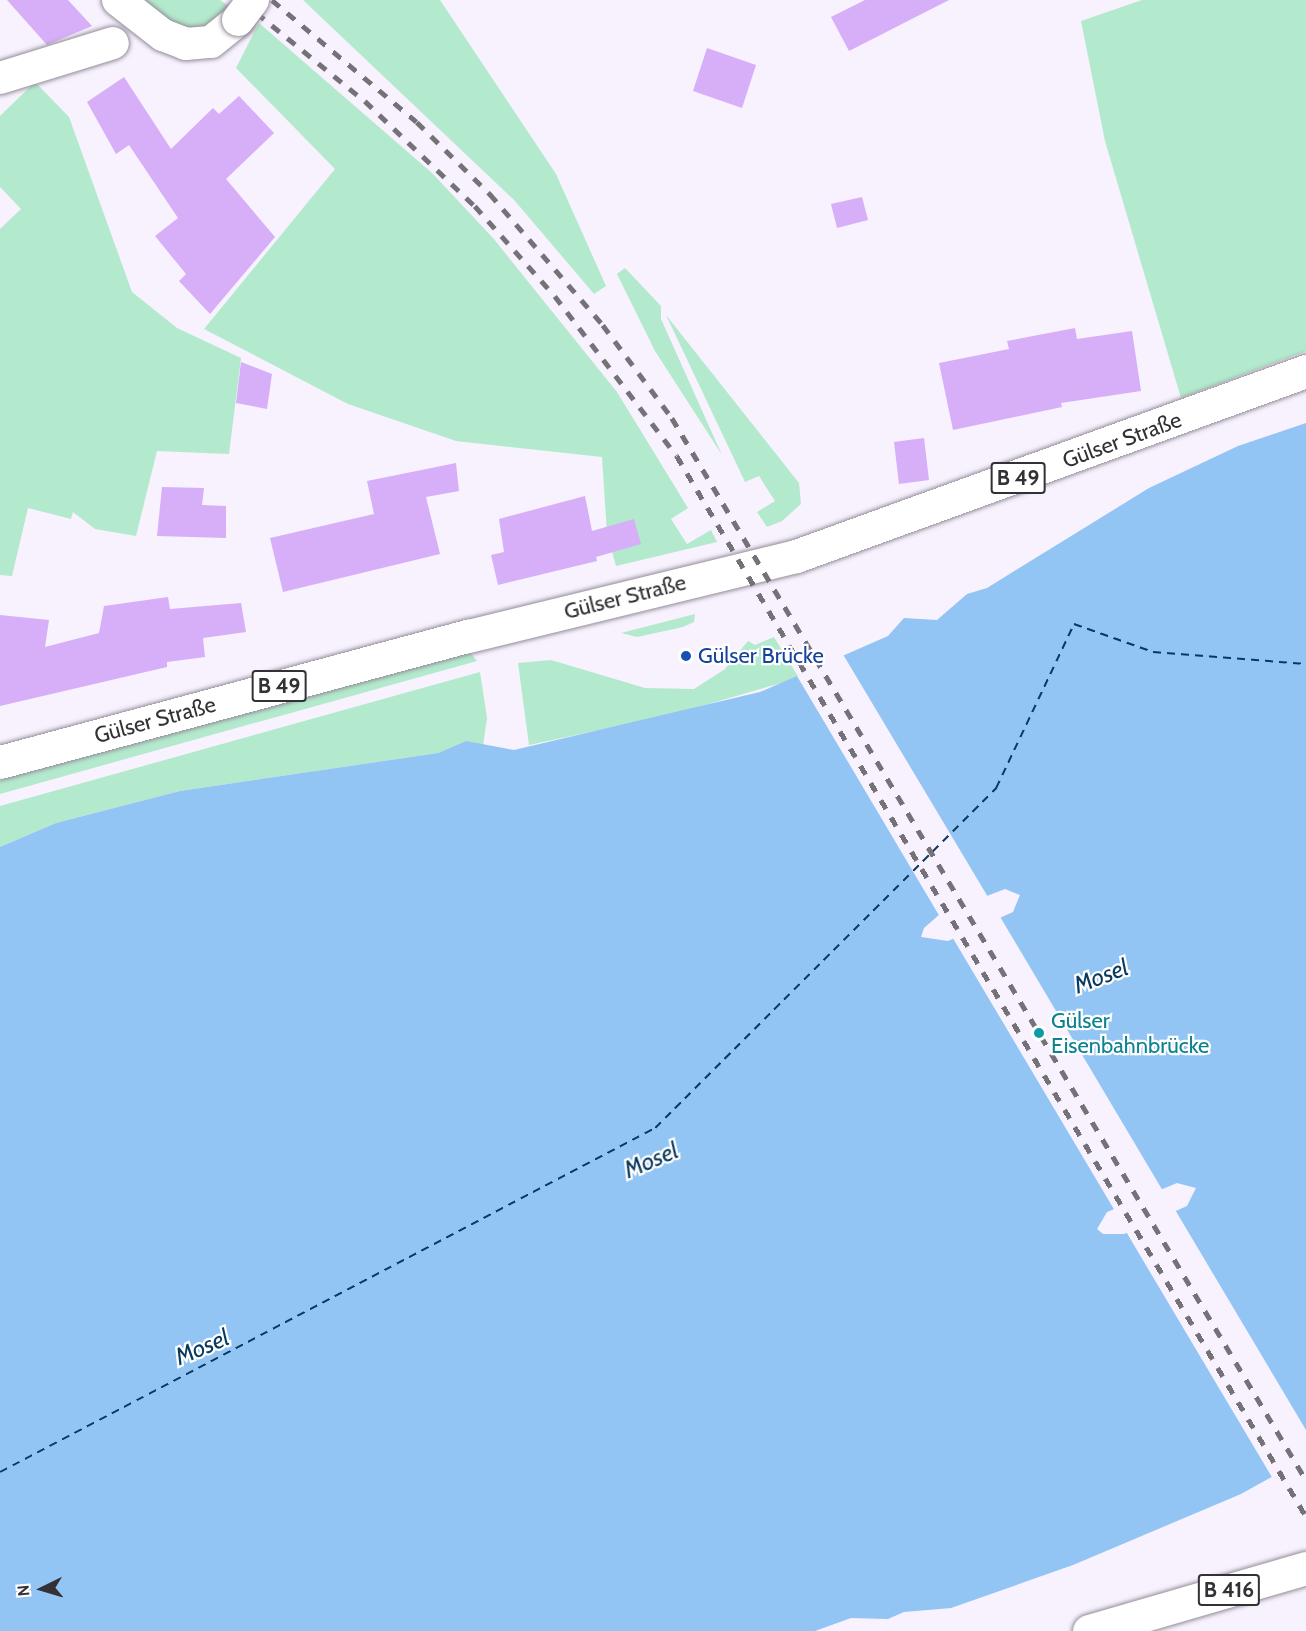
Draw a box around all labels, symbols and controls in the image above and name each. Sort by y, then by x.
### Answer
street label: Gülser Straße [1059,406,1185,474]
road number: B 49 [990,460,1046,496]
street label: Gülser Straße [561,569,689,625]
place label: Gülser Brücke [698,643,824,669]
marker: Gülser Brücke [679,649,693,663]
road number: B 49 [250,668,308,704]
street label: Gülser Straße [91,691,219,749]
water label: Mosel [1070,953,1132,999]
place label: Gülser Eisenbahnbrücke [1051,1007,1209,1058]
marker: Gülser Eisenbahnbrücke [1032,1026,1046,1040]
water label: Mosel [620,1136,682,1184]
water label: Mosel [171,1323,233,1371]
north arrow [12,1559,72,1619]
road number: B 416 [1198,1572,1260,1608]
text: N [14,1584,34,1597]

